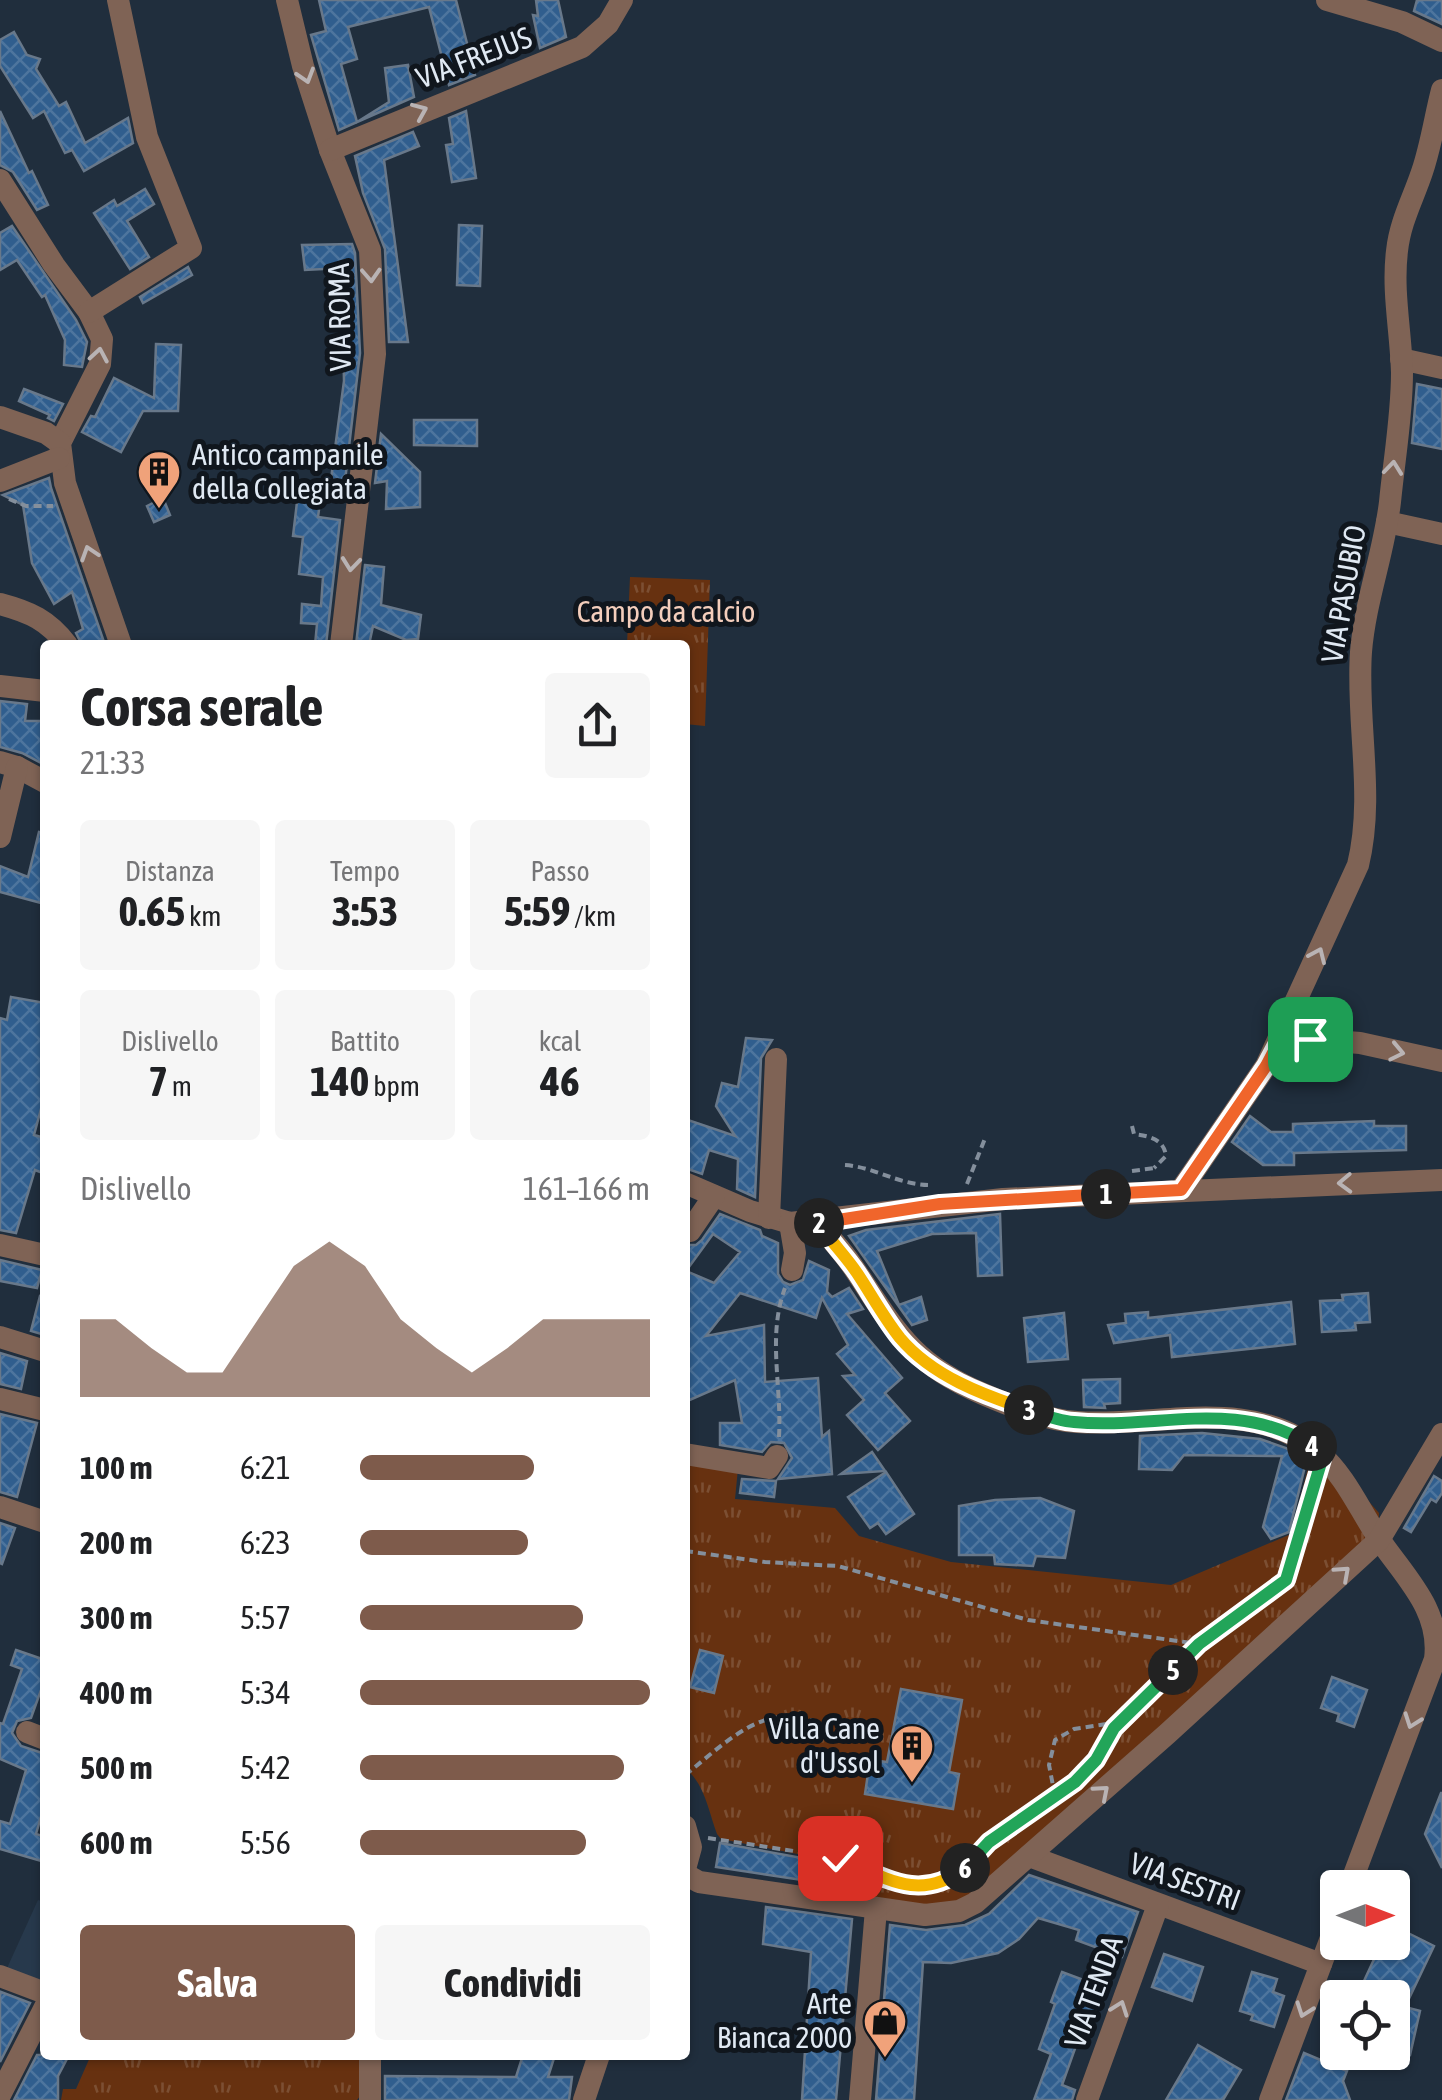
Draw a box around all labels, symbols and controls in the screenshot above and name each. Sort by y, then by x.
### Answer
street label: VIA FREJUS [411,20,536,95]
one-way arrow [294,66,315,83]
one-way arrow [410,103,428,123]
street label: VIA ROMA [321,262,357,371]
one-way arrow [360,268,381,284]
one-way arrow [88,347,109,363]
place label: Antico campanile della Collegiata [192,437,384,505]
building icon: Antico campanile della Collegiata [136,449,182,510]
one-way arrow [1382,459,1403,475]
street label: VIA PASUBIO [1314,522,1372,665]
one-way arrow [81,545,101,562]
one-way arrow [341,556,362,572]
park label: Campo da calcio [577,594,755,628]
button: share [545,673,650,778]
text: Corsa serale [80,675,323,738]
text: 21:33 [80,744,146,781]
text: Distanza [125,855,215,887]
text: Tempo [330,855,400,887]
text: Passo [530,855,590,887]
text: 0.65 [118,887,185,935]
text: 3:53 [332,887,398,935]
text: 5:59 [504,887,570,935]
text: km [185,900,222,932]
text: /km [570,900,616,932]
one-way arrow [1306,947,1326,965]
pin [1268,997,1353,1082]
icon: arrive [1283,1012,1338,1067]
text: Dislivello [121,1025,219,1057]
text: Battito [330,1025,400,1057]
text: kcal [539,1025,581,1057]
one-way arrow [1389,1040,1406,1061]
text: 7 [148,1057,168,1105]
text: 140 [310,1057,369,1105]
text: 46 [540,1057,580,1105]
text: m [168,1070,192,1102]
text: bpm [369,1070,420,1102]
pin: 1 [1081,1169,1131,1219]
text: Dislivello [80,1170,192,1207]
text: 161–166 m [523,1170,650,1207]
one-way arrow [1336,1172,1352,1193]
text: 1 [1099,1178,1113,1210]
pin: 2 [794,1198,844,1248]
text: 2 [812,1207,826,1239]
pin: 3 [1004,1385,1054,1435]
text: 3 [1022,1394,1036,1426]
pin: 4 [1287,1421,1337,1471]
text: 4 [1305,1430,1319,1462]
text: 100 m [80,1449,153,1486]
text: 6:21 [240,1449,291,1486]
text: 200 m [80,1524,153,1561]
text: 6:23 [240,1524,291,1561]
one-way arrow [1331,1567,1350,1585]
text: 300 m [80,1599,153,1636]
text: 5:57 [240,1599,291,1636]
pin: 5 [1148,1645,1198,1695]
text: 5 [1166,1654,1180,1686]
text: 400 m [80,1674,153,1711]
text: 5:34 [240,1674,291,1711]
place label: Villa Cane d'Ussol [769,1711,880,1779]
one-way arrow [1403,1711,1423,1729]
building icon: Villa Cane d'Ussol [889,1723,935,1784]
text: 500 m [80,1749,153,1786]
text: 5:42 [240,1749,291,1786]
one-way arrow [1090,1785,1109,1803]
pin [798,1816,883,1901]
text: 600 m [80,1824,153,1861]
text: 5:56 [240,1824,291,1861]
icon: check [813,1831,868,1886]
pin: 6 [940,1843,990,1893]
street label: VIA SESTRI [1126,1845,1245,1917]
text: 6 [958,1852,972,1884]
north arrow [1320,1870,1410,1960]
map controls [1320,1870,1410,2070]
button: Salva [80,1925,355,2040]
button: Condividi [375,1925,650,2040]
street label: VIA TENDA [1057,1931,1129,2052]
button: locate [1320,1980,1410,2070]
place label: Arte Bianca 2000 [717,1986,852,2054]
shop icon: Arte Bianca 2000 [862,1998,908,2059]
one-way arrow [1295,2000,1316,2017]
one-way arrow [1108,2001,1129,2018]

